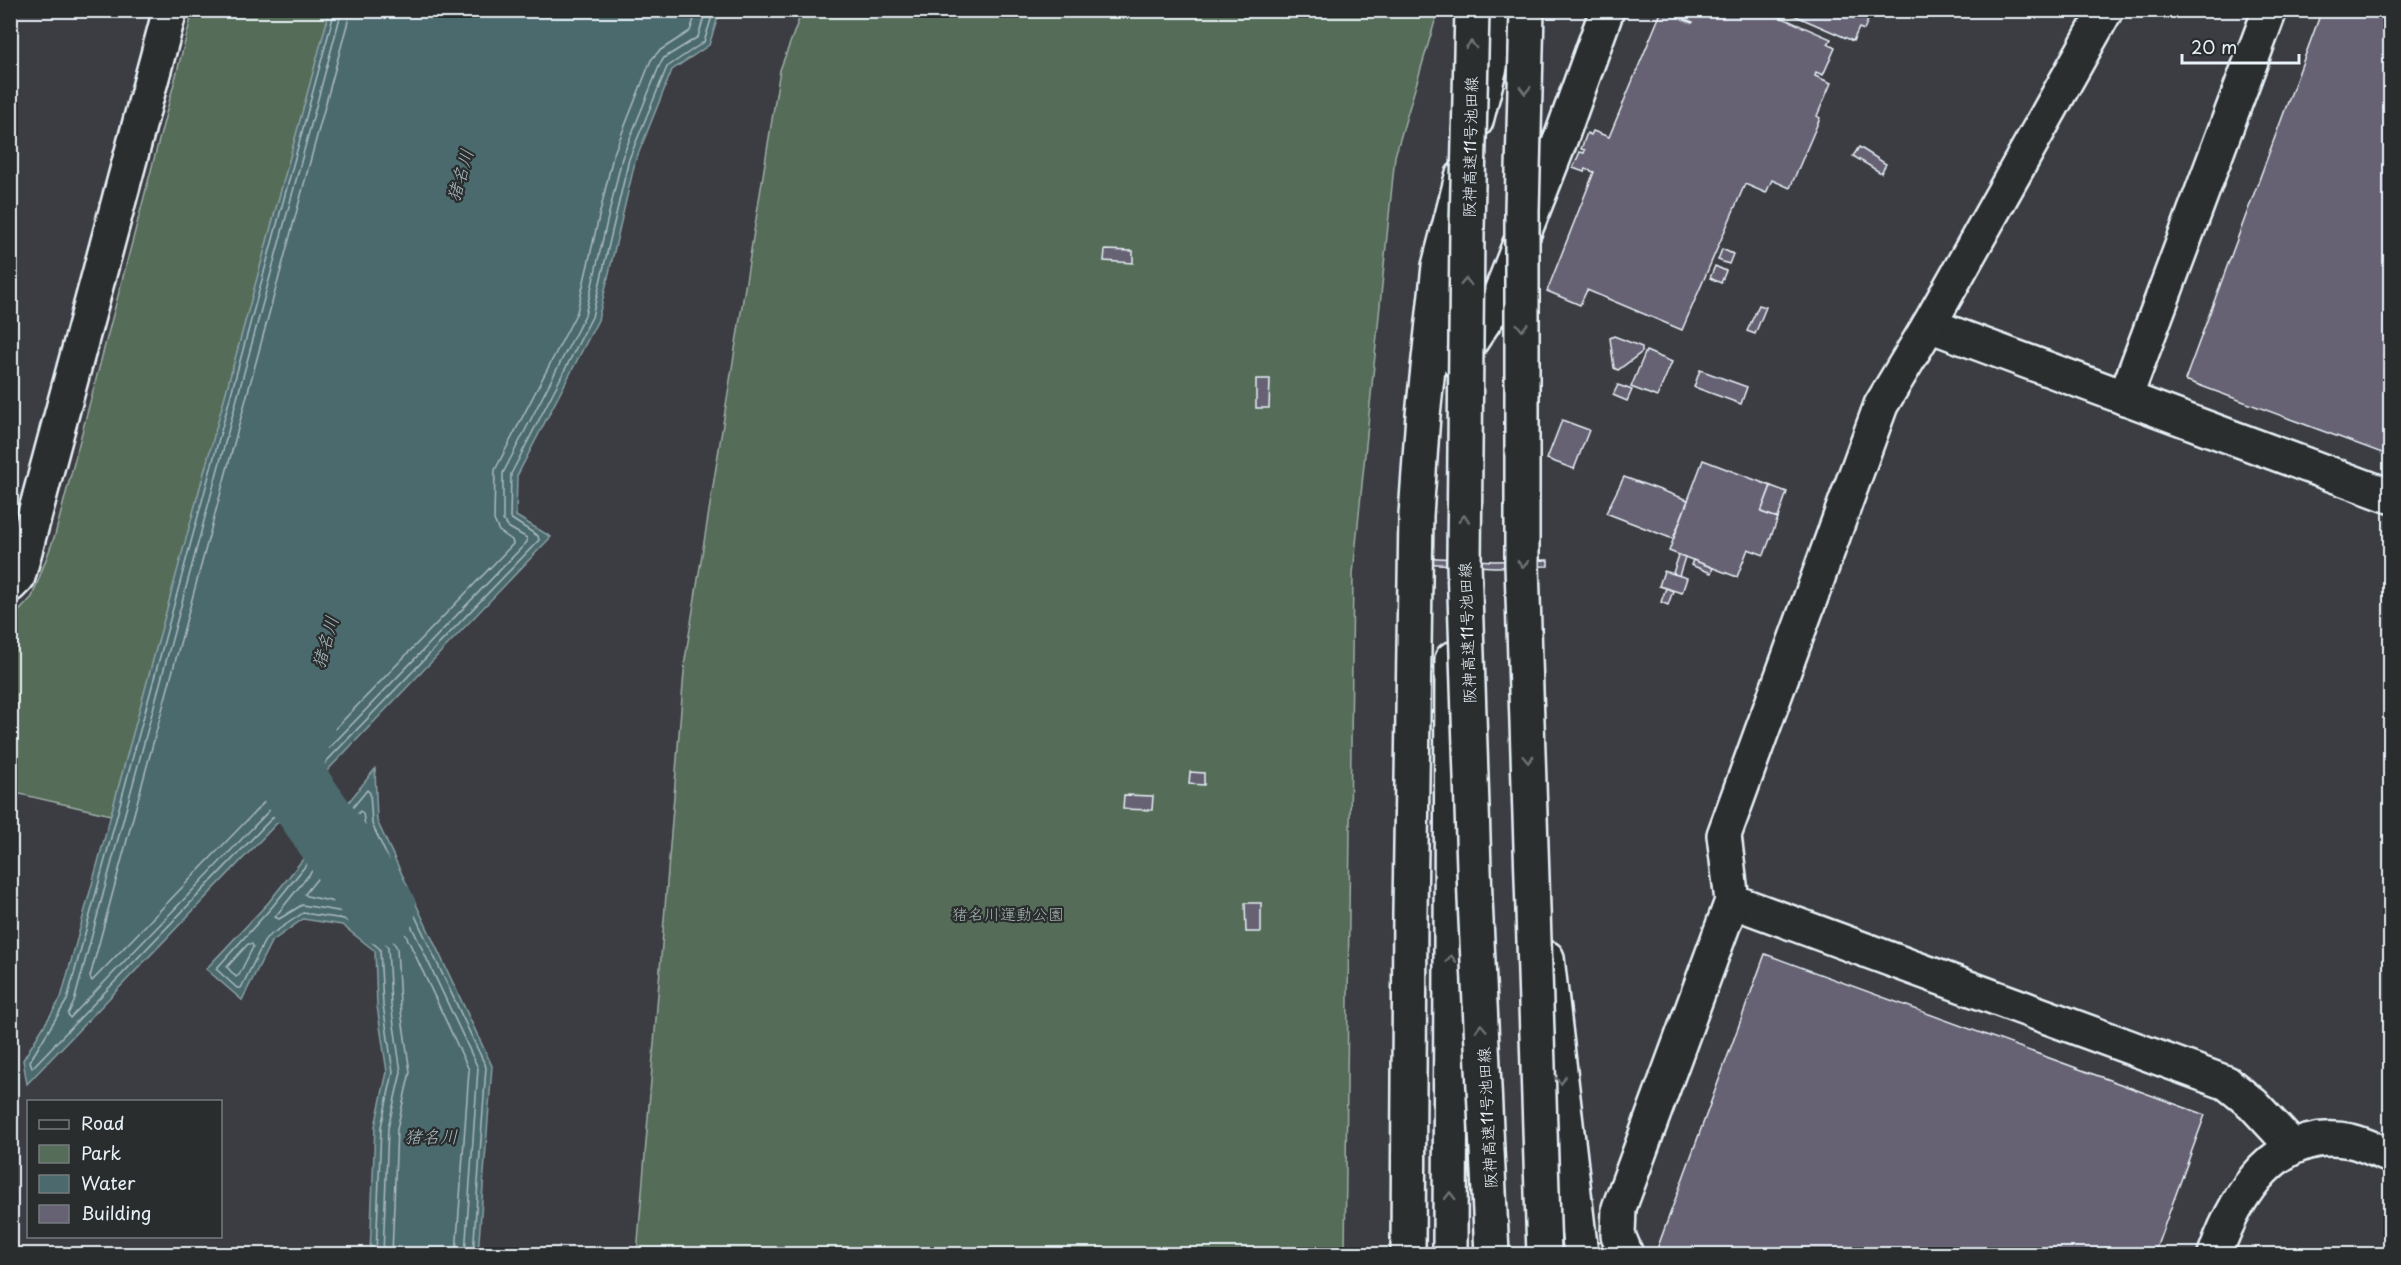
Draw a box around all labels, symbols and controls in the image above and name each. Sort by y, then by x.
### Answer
scale bar [2182,27,2299,65]
text: 20 m [2191,33,2237,60]
one-way arrow [1465,40,1478,49]
street label: 阪神高速11号池田線 [1456,76,1482,218]
one-way arrow [1519,85,1532,94]
water label: 猪名川 [439,145,479,205]
one-way arrow [1460,277,1472,286]
one-way arrow [1516,322,1528,331]
one-way arrow [1458,514,1470,523]
one-way arrow [1516,559,1529,568]
street label: 阪神高速11号池田線 [1452,562,1480,704]
water label: 猪名川 [304,612,344,672]
one-way arrow [1522,754,1534,763]
park label: 猪名川運動公園 [952,901,1064,925]
one-way arrow [1445,955,1457,964]
one-way arrow [1475,1024,1488,1033]
street label: 阪神高速11号池田線 [1470,1047,1502,1189]
one-way arrow [1554,1076,1567,1085]
legend [27,1100,222,1238]
text: Road [81,1109,125,1136]
water label: 猪名川 [404,1122,458,1149]
text: Park [81,1139,121,1166]
text: Water [81,1169,136,1196]
one-way arrow [1444,1192,1456,1201]
text: Building [81,1199,151,1226]

